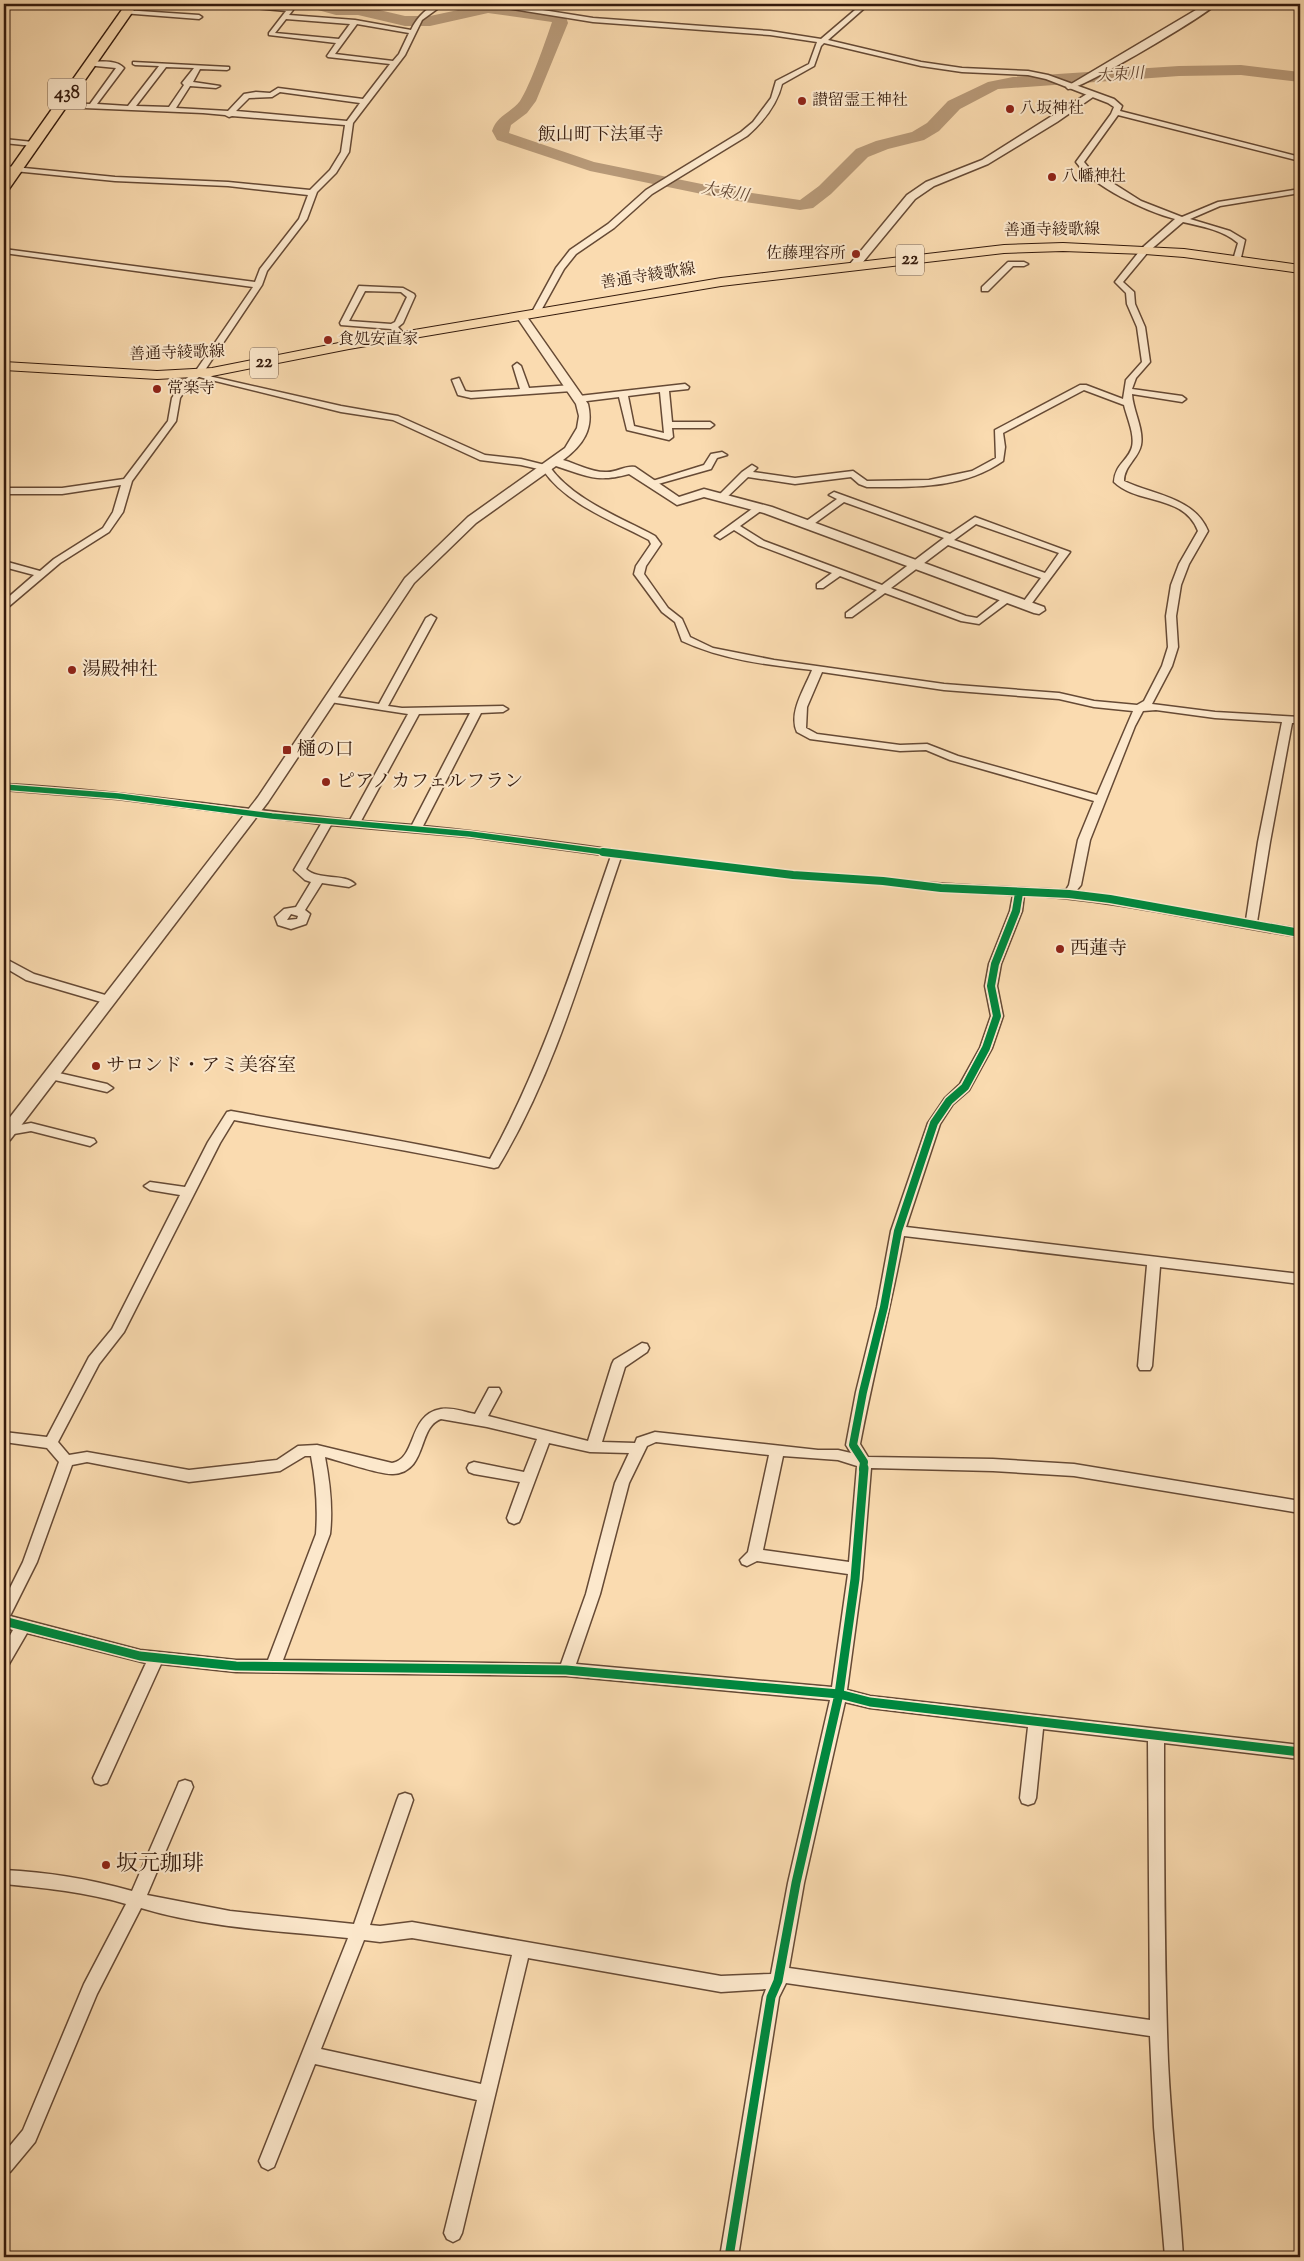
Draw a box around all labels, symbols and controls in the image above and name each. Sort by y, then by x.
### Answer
water label: 大束川 [1095,63,1147,89]
road number: 438 [48,78,86,110]
place label: 讃留霊王神社 [812,90,908,113]
marker: 讃留霊王神社 [796,95,808,107]
place label: 八坂神社 [1020,98,1084,121]
marker: 八坂神社 [1004,103,1016,115]
district label: 飯山町下法軍寺 [538,123,664,149]
place label: 八幡神社 [1062,166,1126,189]
marker: 八幡神社 [1046,171,1058,183]
water label: 大束川 [699,178,753,209]
street label: 善通寺綾歌線 [1004,219,1100,243]
place label: 佐藤理容所 [766,243,846,266]
road number: 22 [896,244,924,276]
marker: 佐藤理容所 [850,248,862,260]
street label: 善通寺綾歌線 [599,258,697,296]
place label: 食処安直家 [338,329,418,352]
marker: 食処安直家 [322,334,334,346]
street label: 善通寺綾歌線 [129,341,225,367]
road number: 22 [250,348,278,378]
place label: 常楽寺 [167,378,215,401]
marker: 常楽寺 [151,383,163,395]
place label: 湯殿神社 [82,657,158,684]
marker: 湯殿神社 [66,664,78,676]
place label: 樋の口 [297,737,354,764]
marker: 樋の口 [281,744,293,756]
place label: ピアノカフェルフラン [336,769,523,796]
marker: ピアノカフェルフラン [320,776,332,788]
place label: 西蓮寺 [1070,936,1127,963]
marker: 西蓮寺 [1054,943,1066,955]
place label: サロンド・アミ美容室 [106,1053,296,1080]
marker: サロンド・アミ美容室 [90,1060,102,1072]
place label: 坂元珈琲 [116,1849,204,1881]
marker: 坂元珈琲 [100,1859,112,1871]

